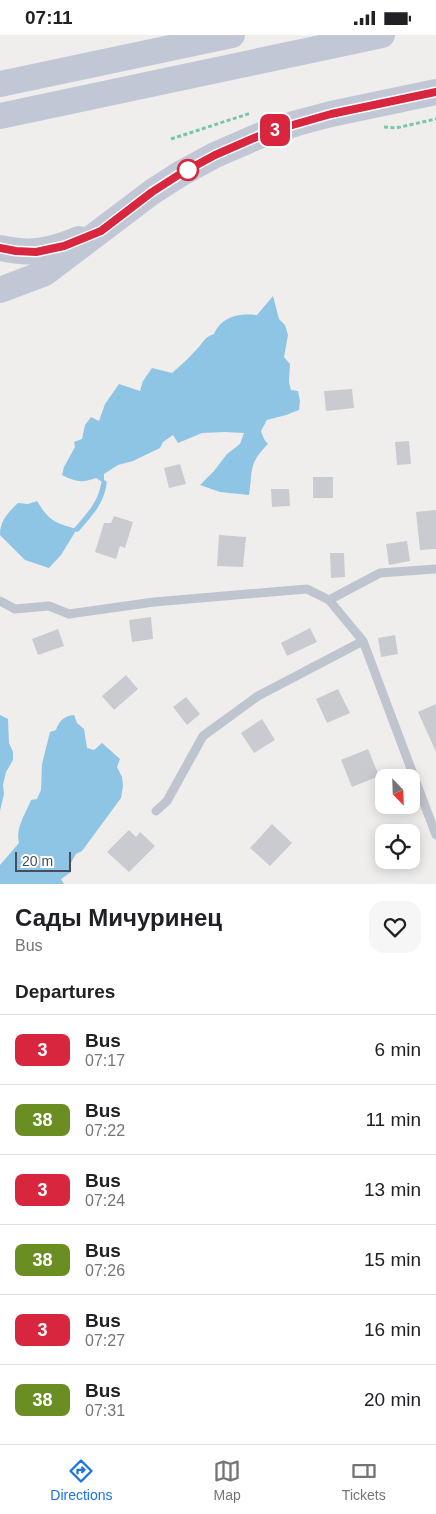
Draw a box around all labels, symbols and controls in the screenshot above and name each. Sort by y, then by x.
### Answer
text: 07:11 [25,7,73,28]
line badge: 3 [259,114,291,146]
text: 3 [270,120,280,140]
unlabelled marker [177,159,199,181]
north arrow [375,769,420,814]
map controls [375,769,420,869]
button: locate [375,824,420,869]
scale bar [15,849,71,872]
text: 20 m [22,853,53,869]
button: heart [369,901,421,953]
text: Сады Мичуринец [15,904,222,931]
text: Bus [15,937,43,954]
text: Departures [15,981,115,1002]
text: Bus [85,1030,121,1051]
text: 6 min [375,1039,421,1060]
text: 3 [37,1040,48,1060]
text: 07:17 [85,1052,125,1069]
text: Bus [85,1100,121,1121]
text: 11 min [365,1109,421,1130]
text: 38 [32,1110,53,1130]
text: 07:22 [85,1122,125,1139]
text: Bus [85,1170,121,1191]
text: 13 min [364,1179,421,1200]
text: 3 [37,1180,48,1200]
text: 07:24 [85,1192,125,1209]
text: Bus [85,1240,121,1261]
text: 15 min [364,1249,421,1270]
text: 38 [32,1250,53,1270]
text: 07:26 [85,1262,125,1279]
text: Bus [85,1310,121,1331]
text: 16 min [364,1319,421,1340]
text: 3 [37,1320,48,1340]
text: 07:27 [85,1332,125,1349]
text: Bus [85,1380,121,1401]
text: 20 min [364,1389,421,1410]
text: 38 [32,1390,53,1410]
text: 07:31 [85,1402,125,1419]
tab: Directions [50,1457,113,1503]
tab: Map [213,1457,241,1503]
tab: Tickets [342,1457,386,1503]

